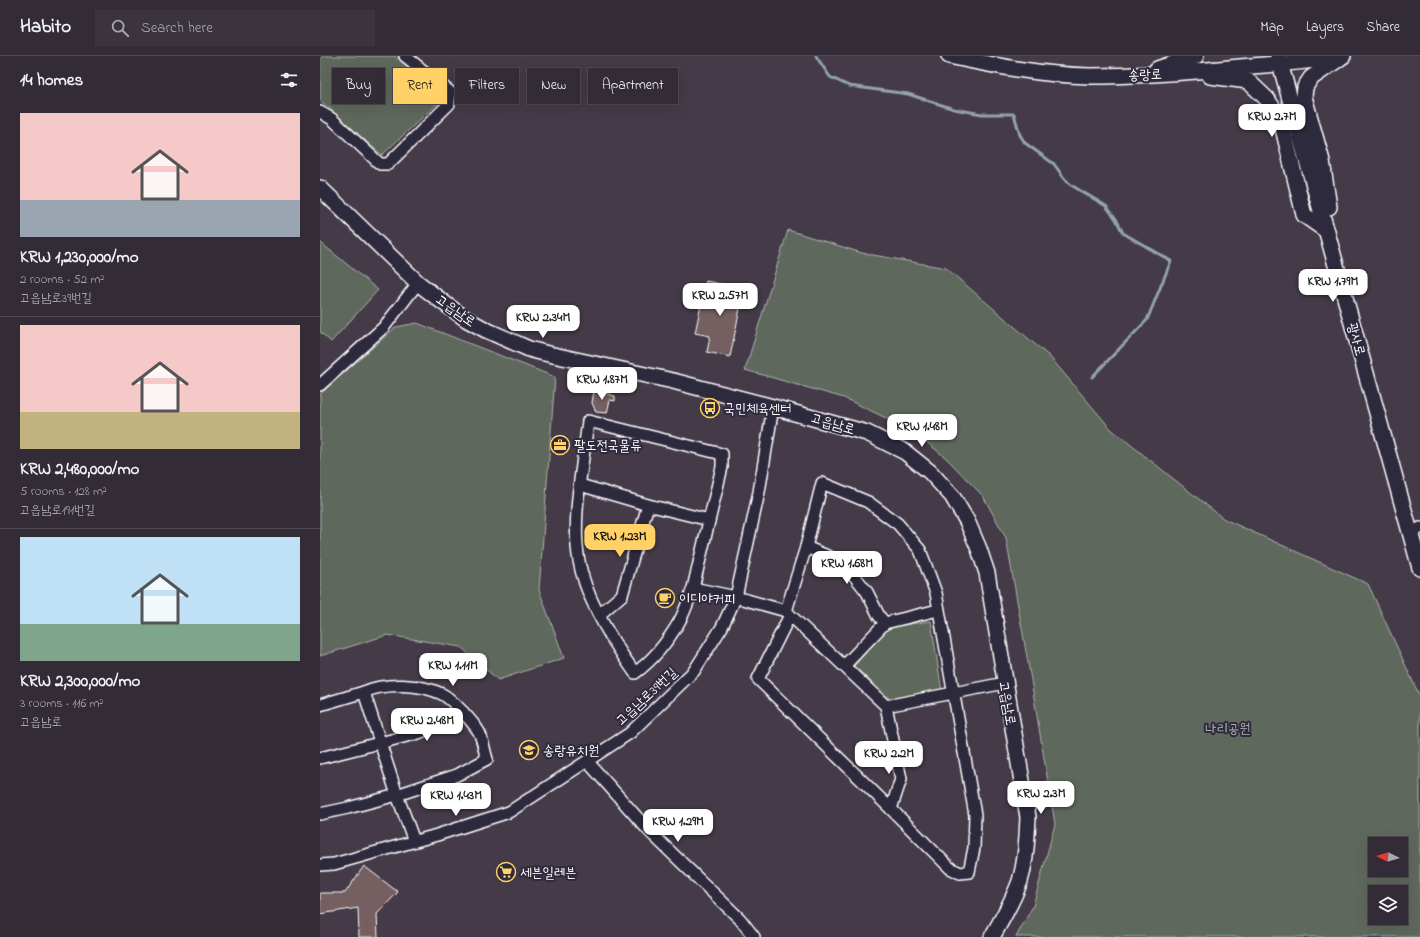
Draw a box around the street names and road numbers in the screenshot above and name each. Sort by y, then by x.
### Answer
street label: 송랑로 [1128,64,1162,87]
street label: 고읍남로 [431,290,480,333]
street label: 광사로 [1341,320,1370,358]
street label: 고읍남로 [808,408,857,441]
street label: 고읍남로39번길 [611,662,683,731]
street label: 고읍남로 [992,679,1021,727]

